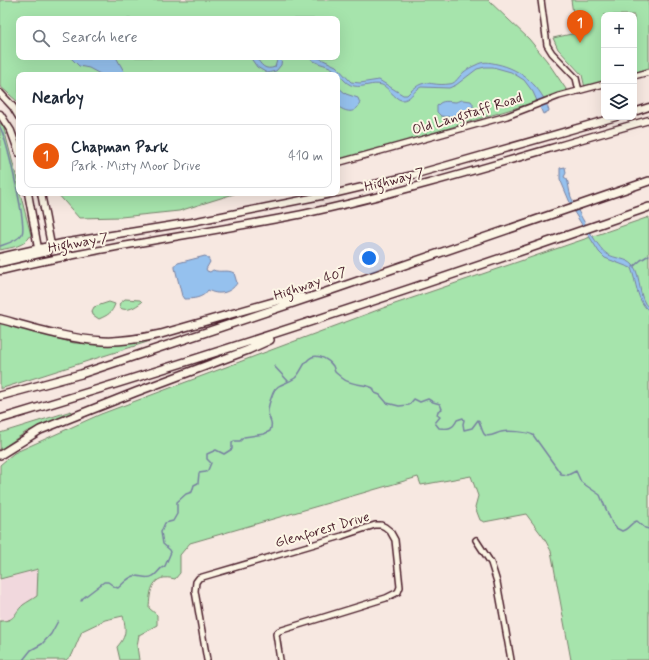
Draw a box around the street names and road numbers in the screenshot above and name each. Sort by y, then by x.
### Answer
street label: Old Langstaff Road [410,89,525,141]
street label: Highway 7 [362,164,427,198]
street label: Highway 7 [47,229,111,259]
street label: Highway 407 [271,263,350,307]
street label: Glenforest Drive [273,508,372,554]

